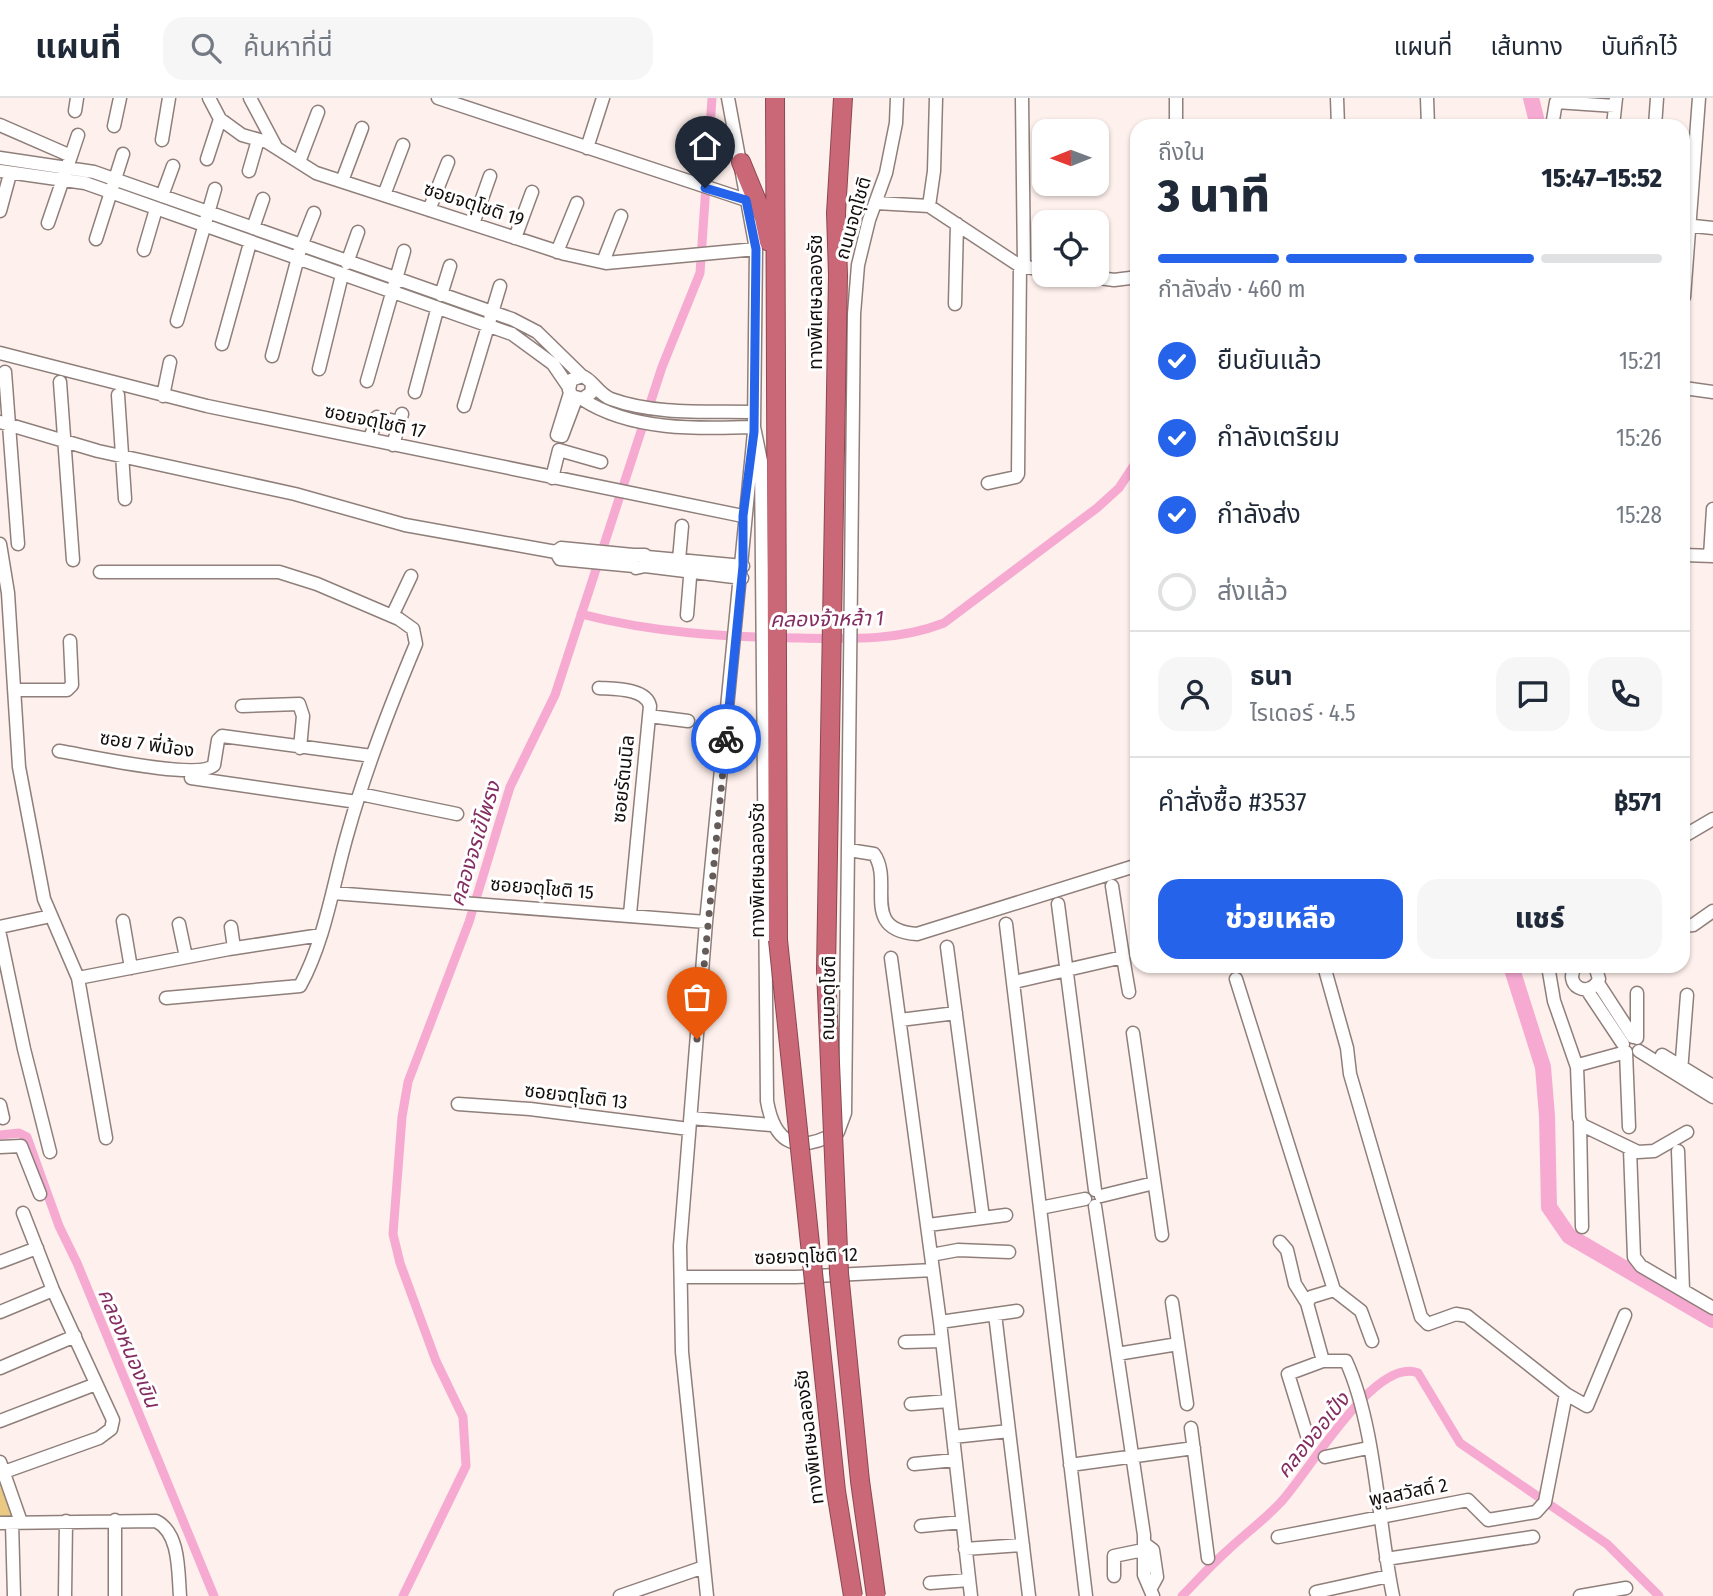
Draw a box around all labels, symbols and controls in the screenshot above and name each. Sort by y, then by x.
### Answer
search box [163,17,653,80]
text: แผนที่ [35,27,121,67]
icon: search [187,29,225,67]
text: ค้นหาที่นี่ [243,32,333,63]
text: แผนที่ [1394,33,1452,61]
text: เส้นทาง [1490,33,1563,61]
text: บันทึกไว้ [1601,33,1678,61]
pin [675,116,735,188]
north arrow [1032,119,1110,196]
map controls [1032,119,1109,287]
icon: home [686,127,724,165]
text: ถึงใน [1158,138,1205,166]
text: 15:47–15:52 [1541,163,1662,194]
text: 3 นาที [1158,168,1270,223]
street label: ถนนจตุโชติ [830,174,876,262]
street label: ซอยจตุโชติ 19 [421,177,527,231]
button: locate [1032,210,1109,287]
street label: ทางพิเศษฉลองรัช [804,234,827,370]
text: กำลังส่ง · 460 m [1158,275,1305,303]
icon: check [1158,342,1196,380]
text: ยืนยันแล้ว [1217,345,1322,376]
text: 15:21 [1619,347,1662,375]
street label: ซอยจตุโชติ 17 [322,399,428,443]
icon: check [1158,419,1196,457]
text: กำลังเตรียม [1217,422,1340,453]
text: 15:26 [1616,424,1662,452]
icon: check [1158,496,1196,534]
text: กำลังส่ง [1217,499,1301,530]
text: 15:28 [1616,501,1662,529]
text: ส่งแล้ว [1217,576,1288,607]
water label: คลองจ้าหล้า 1 [770,605,884,633]
button: person [1158,657,1232,731]
button: chat [1496,657,1570,731]
button: phone [1588,657,1662,731]
text: ธนา [1250,661,1293,692]
text: ไรเดอร์ · 4.5 [1250,699,1356,727]
courier [691,704,761,774]
icon: bike [707,720,745,758]
street label: ซอย 7 พี่น้อง [98,724,196,762]
street label: ซอยรัตนนิล [607,734,639,824]
water label: คลองจรเข้โพรง [444,777,507,910]
text: คำสั่งซื้อ #3537 [1158,787,1307,818]
text: ฿571 [1614,787,1662,818]
street label: ทางพิเศษฉลองรัช [746,802,769,938]
street label: ซอยจตุโชติ 15 [489,872,595,904]
button: ช่วยเหลือ [1158,879,1403,959]
button: แชร์ [1417,879,1662,959]
street label: ถนนจตุโชติ [816,955,840,1041]
pin [667,967,727,1039]
icon: bag [678,978,716,1016]
street label: ซอยจตุโชติ 13 [523,1078,629,1114]
street label: ซอยจตุโชติ 12 [754,1243,858,1269]
water label: คลองหนองเขิน [92,1284,166,1413]
street label: ทางพิเศษฉลองรัช [789,1368,829,1506]
water label: คลองออเป้ง [1271,1386,1356,1483]
street label: พูลสวัสดิ์ 2 [1367,1473,1449,1512]

